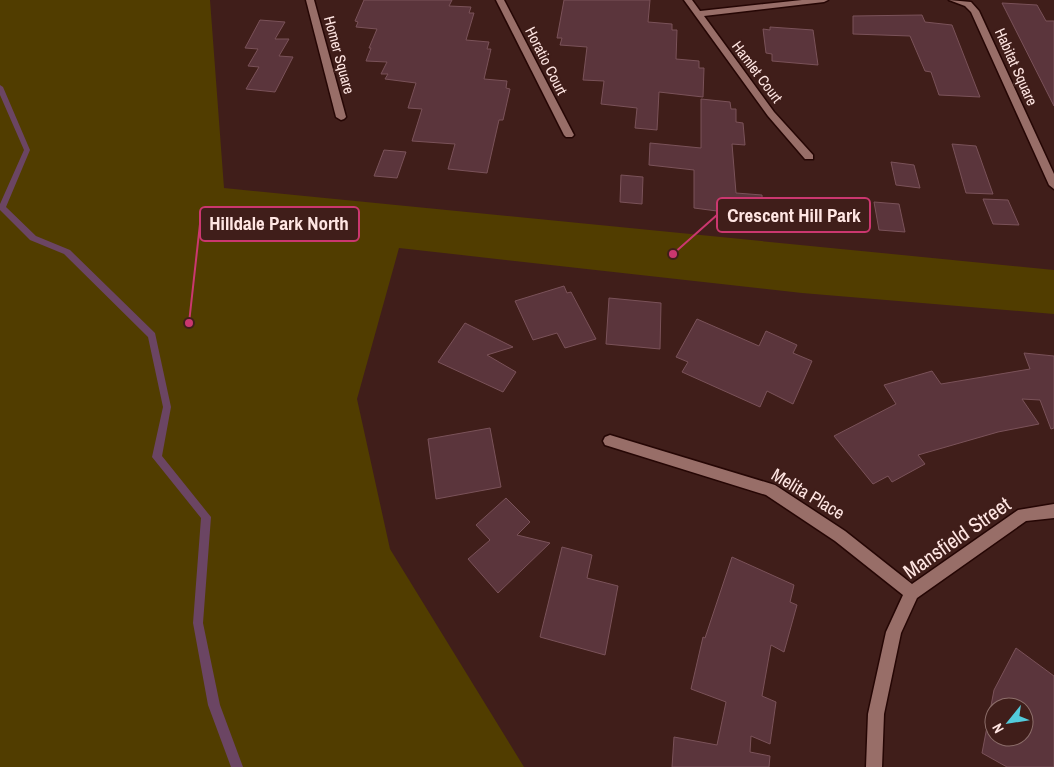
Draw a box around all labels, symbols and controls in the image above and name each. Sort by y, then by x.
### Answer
street label: Homer Square [319,14,360,96]
street label: Horatio Court [520,23,573,99]
street label: Habitat Square [990,25,1043,109]
street label: Hamlet Court [727,36,788,107]
callout: Crescent Hill Park [717,198,870,232]
text: Crescent Hill Park [727,202,861,228]
callout: Hilldale Park North [200,207,359,241]
text: Hilldale Park North [209,210,349,236]
street label: Melita Place [767,462,850,525]
street label: Mansfield Street [897,490,1017,585]
north arrow [984,697,1034,747]
text: N [988,720,1008,737]

